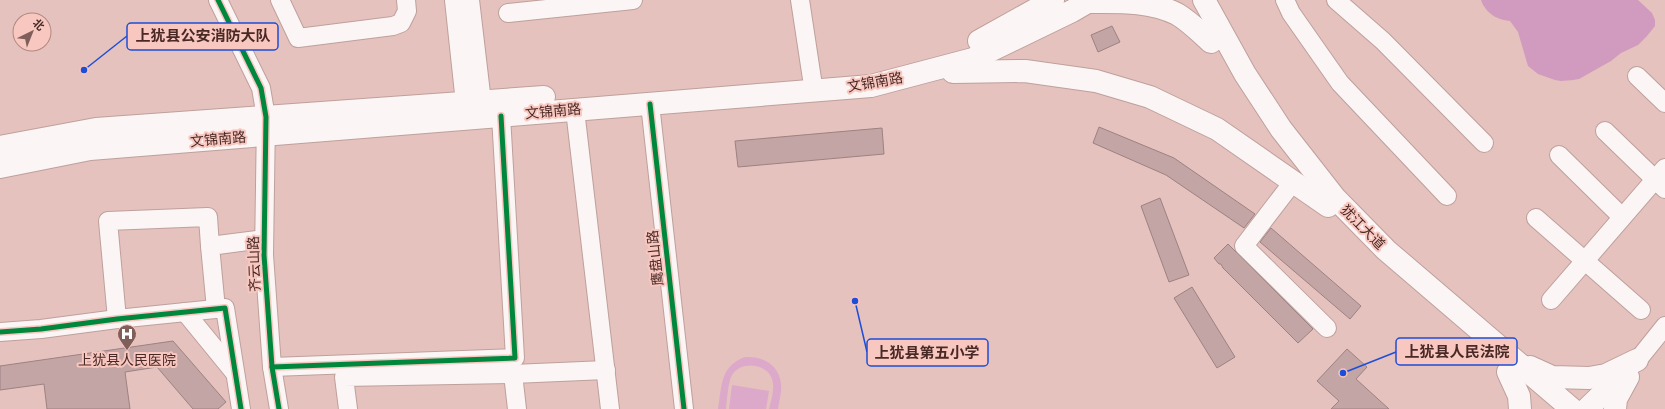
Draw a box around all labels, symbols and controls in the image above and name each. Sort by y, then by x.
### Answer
north arrow [12,12,52,52]
text: 北 [31,17,47,33]
callout: 上犹县公安消防大队 [127,23,278,50]
text: 上犹县公安消防大队 [135,27,271,44]
street label: 文锦南路 [846,69,904,95]
street label: 文锦南路 [524,101,582,121]
street label: 文锦南路 [189,129,247,149]
street label: 犹江大道 [1338,202,1388,252]
street label: 鹰盘山路 [644,229,666,287]
street label: 齐云山路 [245,236,263,292]
hospital icon: 上犹县人民医院 [116,323,138,351]
callout: 上犹县人民法院 [1396,338,1517,365]
callout: 上犹县第五小学 [867,339,988,366]
text: 上犹县人民法院 [1404,343,1510,360]
text: 上犹县第五小学 [874,344,980,361]
place label: 上犹县人民医院 [78,352,176,368]

